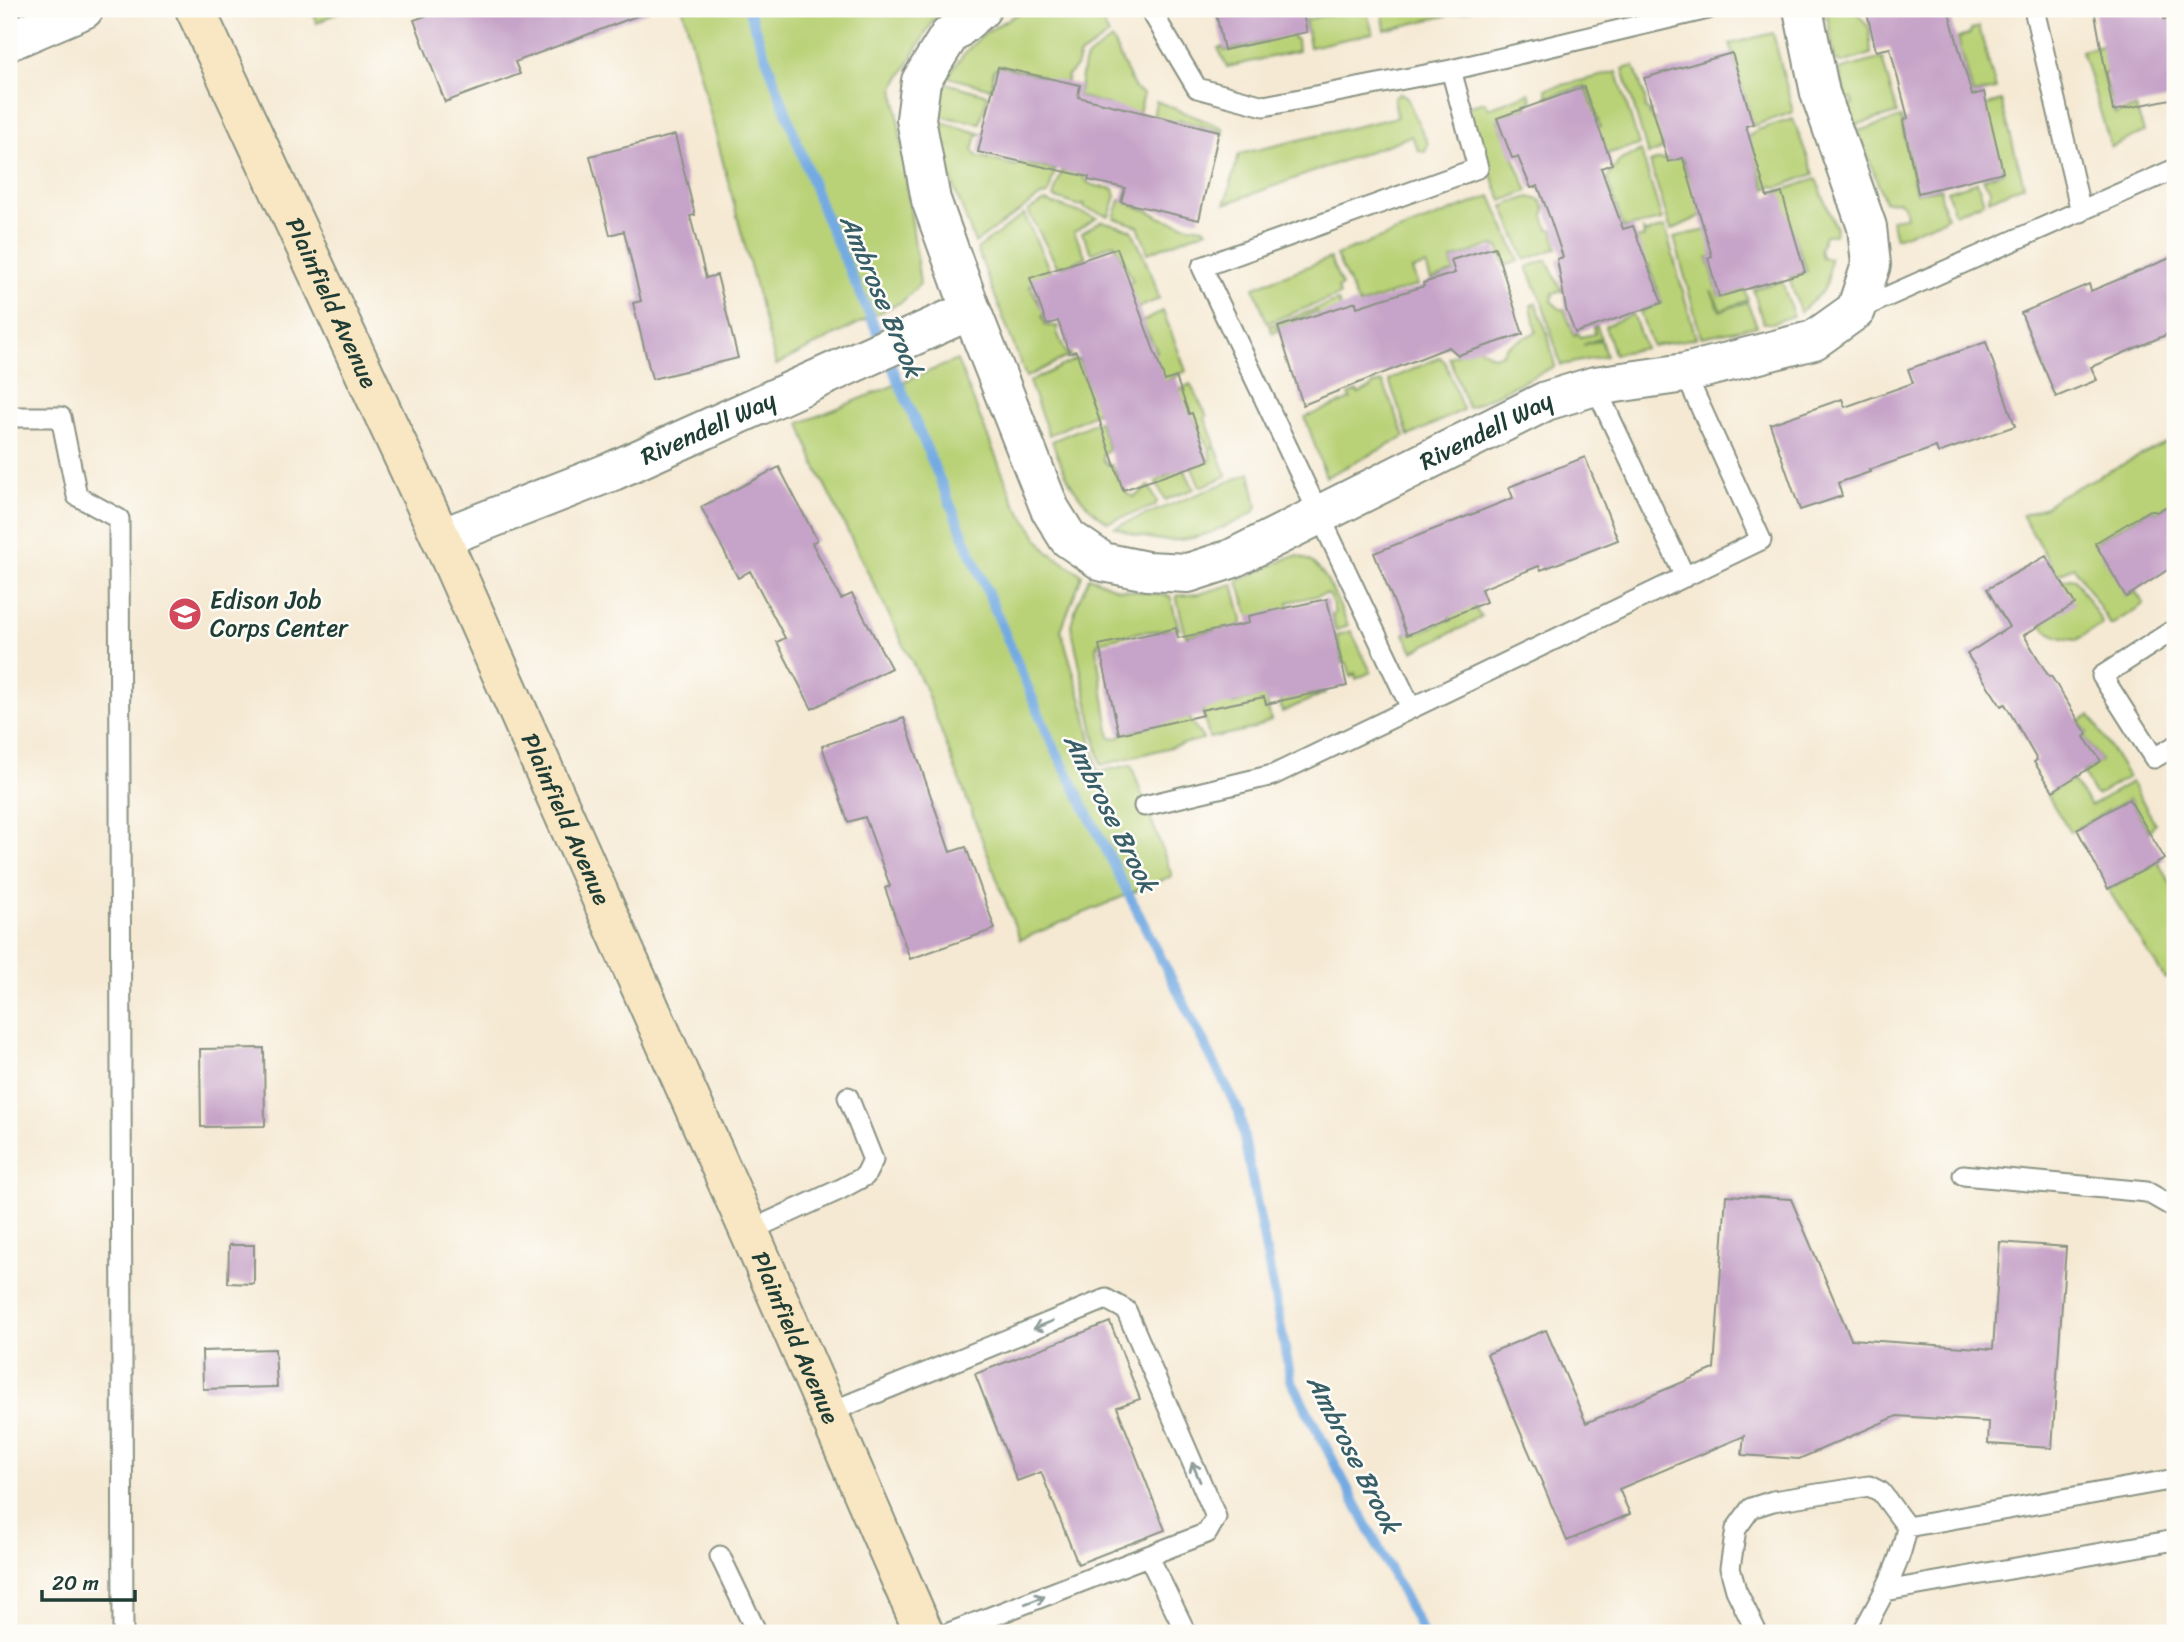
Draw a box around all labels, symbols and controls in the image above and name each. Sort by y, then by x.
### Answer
water label: Ambrose Brook [826,206,938,387]
street label: Plainfield Avenue [274,210,390,396]
street label: Rivendell Way [634,379,783,477]
street label: Rivendell Way [1412,379,1561,482]
place label: Edison Job Corps Center [210,579,349,649]
school or university icon: Edison Job Corps Center [166,595,204,633]
water label: Ambrose Brook [1051,724,1172,903]
street label: Plainfield Avenue [509,726,623,912]
street label: Plainfield Avenue [739,1244,852,1431]
one-way arrow [1033,1319,1055,1332]
water label: Ambrose Brook [1294,1365,1415,1544]
one-way arrow [1189,1462,1202,1483]
scale bar [42,1558,135,1602]
text: 20 m [52,1564,99,1602]
one-way arrow [1024,1593,1046,1605]

